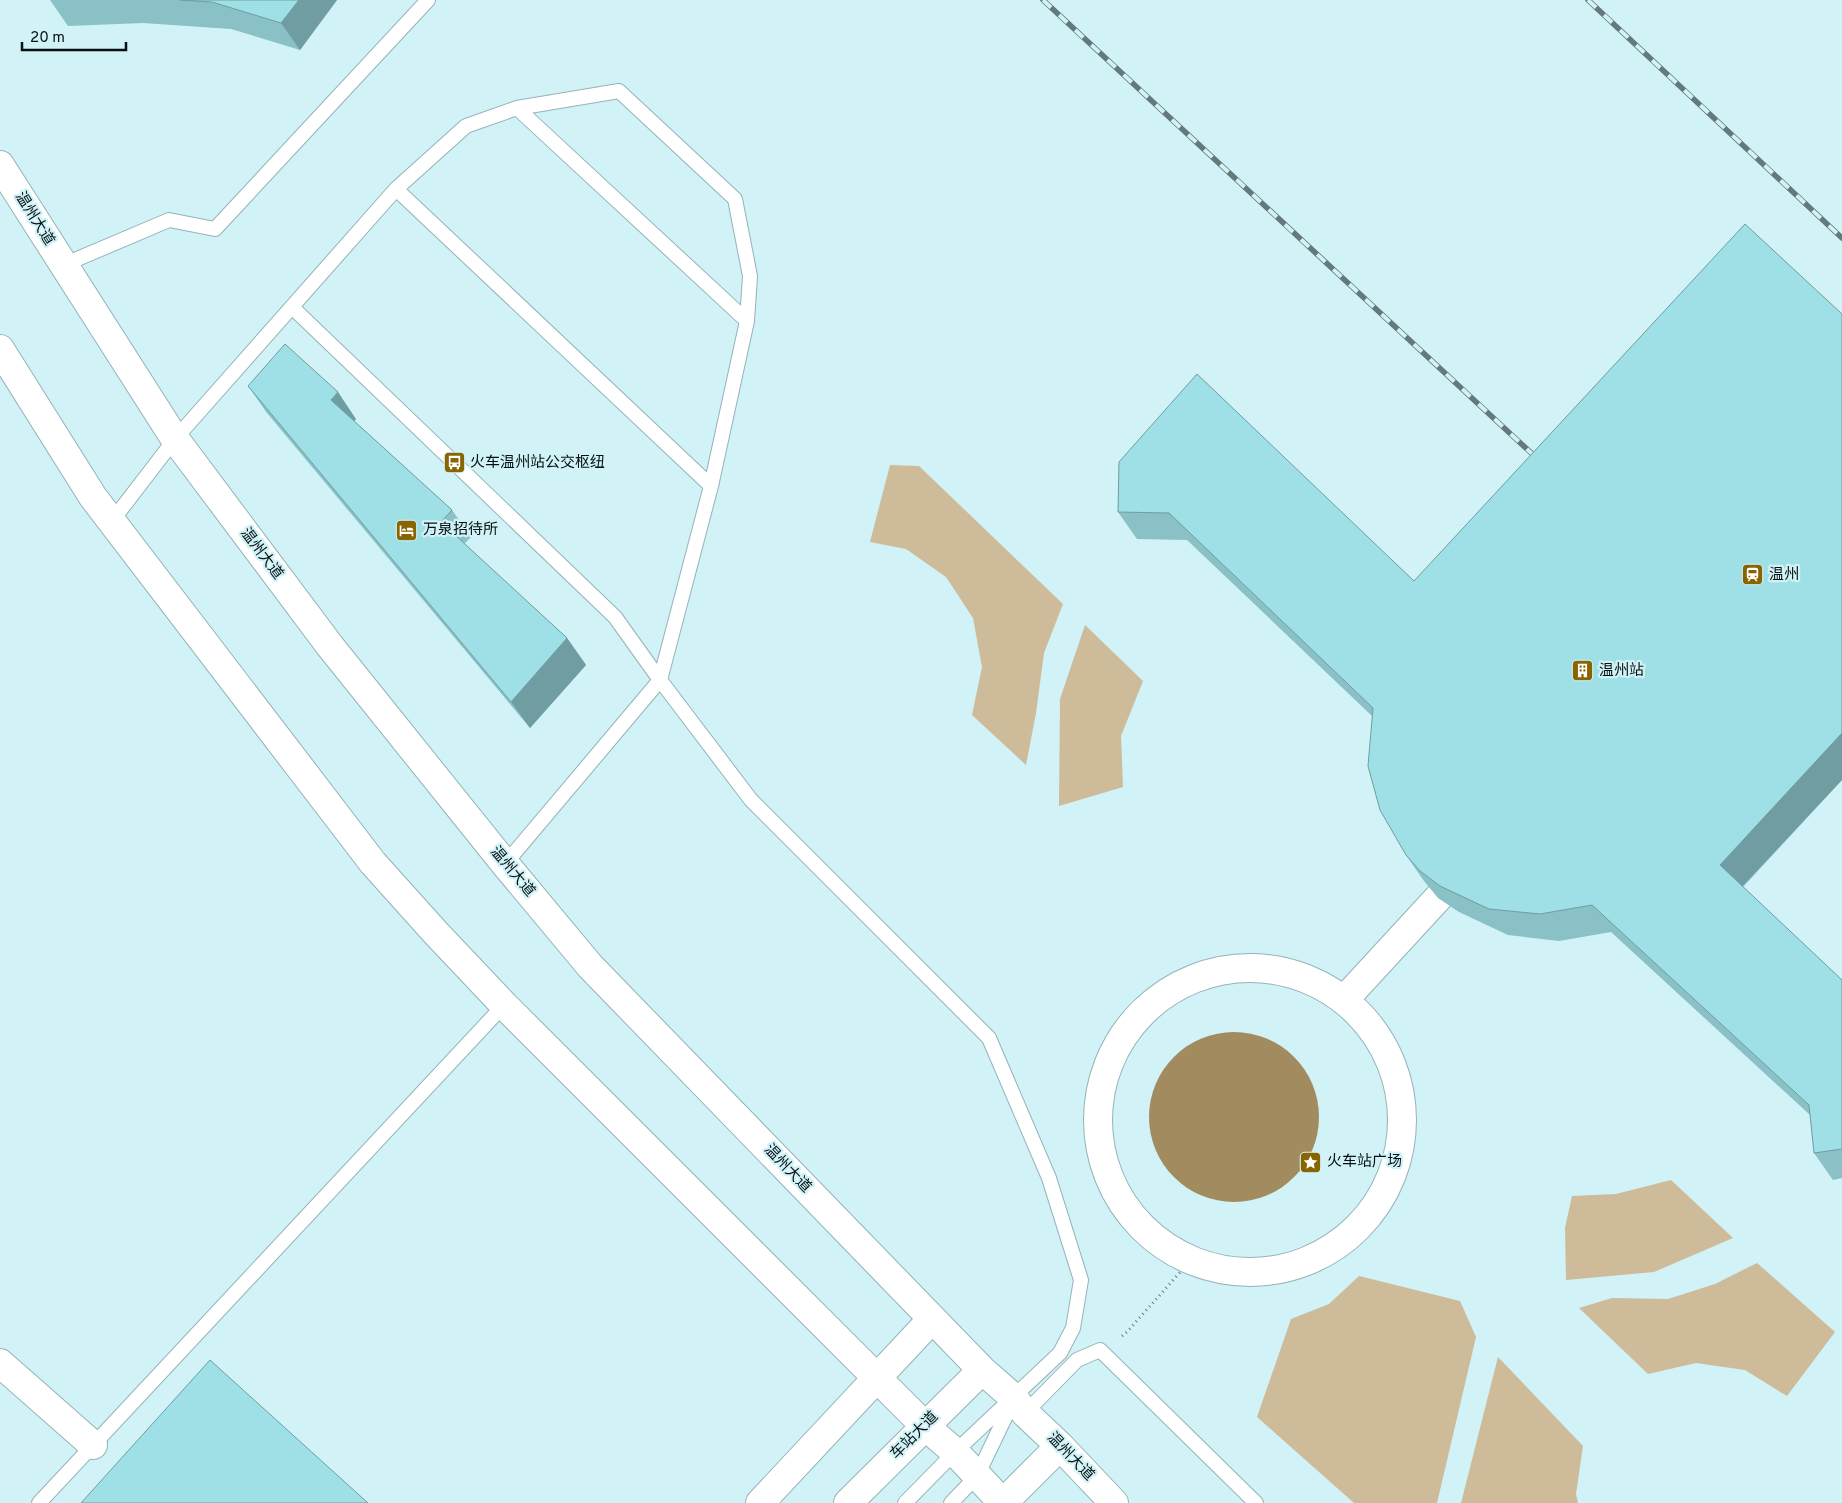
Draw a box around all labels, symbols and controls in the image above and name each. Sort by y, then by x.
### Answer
scale bar [22,20,126,52]
text: 20 m [30,29,65,48]
street label: 温州大道 [10,188,59,249]
bus stop icon: 火车温州站公交枢纽 [442,451,466,475]
place label: 火车温州站公交枢纽 [470,453,605,473]
hotel icon: 万泉招待所 [395,518,419,542]
place label: 万泉招待所 [423,521,498,540]
street label: 温州大道 [235,524,287,584]
station icon: 温州 [1741,563,1765,587]
place label: 温州 [1769,565,1799,585]
building icon: 温州站 [1571,659,1595,683]
place label: 温州站 [1599,661,1644,681]
street label: 温州大道 [485,842,539,901]
street label: 温州大道 [759,1140,815,1197]
place icon: 火车站广场 [1299,1150,1323,1174]
place label: 火车站广场 [1327,1153,1402,1172]
street label: 车站大道 [887,1408,943,1464]
street label: 温州大道 [1042,1428,1098,1485]

